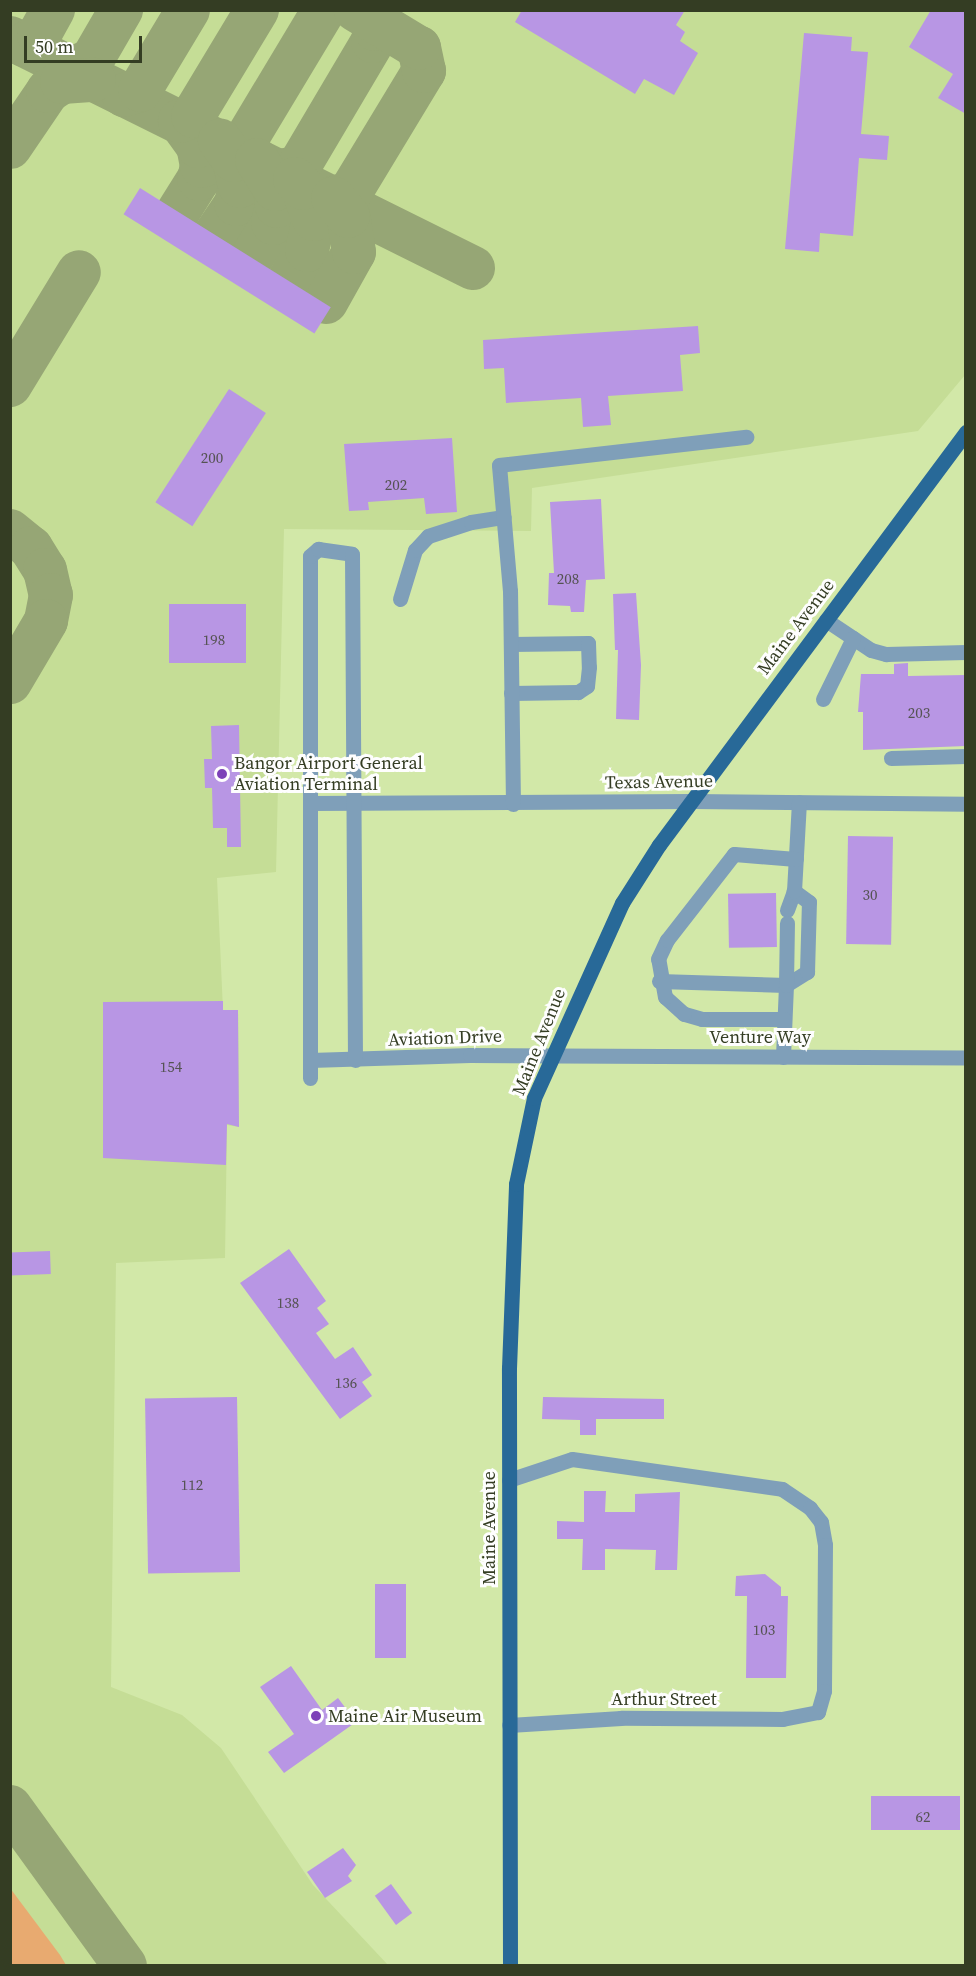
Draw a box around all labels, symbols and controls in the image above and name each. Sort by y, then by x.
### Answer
scale bar [27,24,146,62]
text: 50 m [35,34,73,59]
house number: 200 [201,449,223,467]
house number: 202 [385,476,407,494]
house number: 208 [557,570,579,588]
street label: Maine Avenue [753,575,839,679]
house number: 198 [203,631,225,649]
house number: 203 [908,704,930,722]
place label: Bangor Airport General Aviation Terminal [234,753,423,795]
marker: Bangor Airport General Aviation Terminal [215,767,229,781]
street label: Texas Avenue [605,770,713,794]
house number: 30 [863,886,877,904]
street label: Maine Avenue [508,985,570,1099]
street label: Aviation Drive [388,1025,502,1051]
street label: Venture Way [709,1026,811,1048]
house number: 154 [160,1058,182,1076]
house number: 138 [277,1294,299,1312]
house number: 136 [335,1374,357,1392]
street label: Maine Avenue [478,1471,500,1585]
house number: 112 [181,1476,203,1494]
house number: 103 [753,1621,775,1639]
street label: Arthur Street [611,1688,717,1710]
place label: Maine Air Museum [328,1705,482,1727]
marker: Maine Air Museum [309,1709,323,1723]
house number: 62 [916,1808,930,1826]

